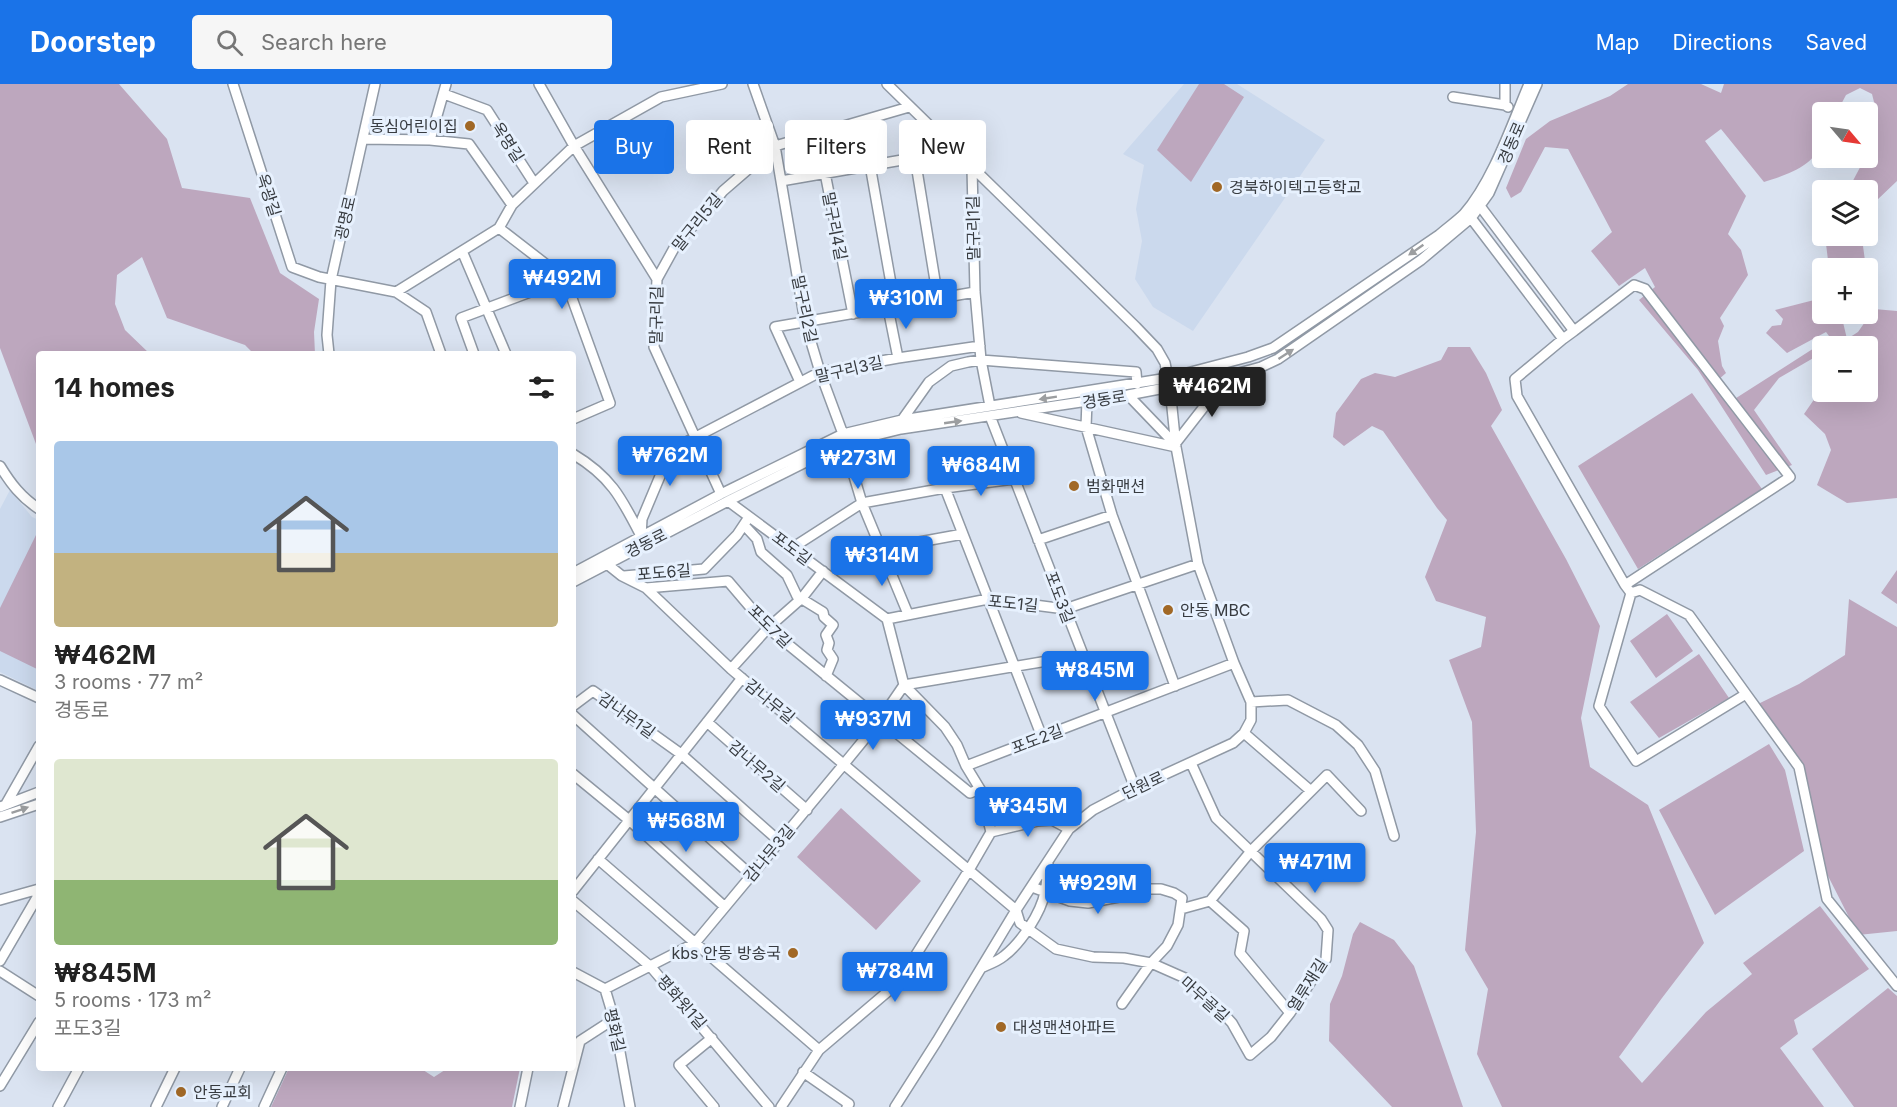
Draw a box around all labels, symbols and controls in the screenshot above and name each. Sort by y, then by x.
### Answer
search box [192,15,612,69]
text: Doorstep [30,25,156,59]
icon: search [213,26,246,59]
text: Search here [261,29,387,55]
text: Map [1596,30,1639,55]
text: Directions [1672,30,1773,55]
text: Saved [1806,30,1867,55]
north arrow [1812,102,1878,168]
map controls [1812,102,1878,402]
place label: 동심어린이집 [370,116,458,136]
street label: 옥명길 [488,118,528,166]
marker: 동심어린이집 [463,119,477,133]
street label: 경동로 [1493,119,1529,167]
chip: Buy [594,120,674,174]
chip: Rent [686,120,773,174]
chip: Filters [785,120,887,174]
chip: New [899,120,986,174]
street label: 옥광길 [253,171,285,219]
place label: 경북하이텍고등학교 [1229,177,1361,197]
marker: 경북하이텍고등학교 [1210,180,1224,194]
button: layers [1812,180,1878,246]
street label: 말구리5길 [668,189,726,255]
street label: 말구리4길 [819,190,851,262]
street label: 광명로 [330,194,360,242]
street label: 말구리1길 [962,195,984,261]
one-way arrow [1409,244,1425,256]
button: + [1812,258,1878,324]
pin: ₩492M [520,259,604,310]
text: ₩492M [523,266,601,290]
street label: 말구리2길 [788,273,822,345]
pin: ₩310M [864,279,948,330]
street label: 말구리길 [645,285,667,345]
text: ₩310M [869,286,943,310]
button: − [1812,336,1878,402]
one-way arrow [1278,348,1294,359]
street label: 말구리3길 [813,352,885,386]
pin: ₩462M [1170,367,1254,418]
icon: filters [525,371,558,404]
text: 14 homes [54,372,175,403]
text: ₩462M [1173,374,1251,398]
street label: 경동로 [1081,386,1128,412]
one-way arrow [1038,393,1057,402]
one-way arrow [943,417,962,426]
pin: ₩762M [628,436,712,487]
pin: ₩273M [816,439,900,490]
text: ₩762M [632,443,708,467]
text: ₩273M [820,446,896,470]
pin: ₩684M [939,446,1023,497]
text: ₩684M [942,453,1020,477]
place label: 범화맨션 [1086,476,1145,496]
marker: 범화맨션 [1067,479,1081,493]
icon: home [252,480,360,588]
street label: 경동로 [622,524,670,562]
street label: 포도길 [768,527,816,569]
pin: ₩314M [840,536,924,587]
text: ₩314M [845,543,919,567]
street label: 포도6길 [636,560,692,584]
street label: 포도3길 [1041,568,1079,626]
street label: 포도1길 [987,590,1039,616]
street label: 포도7길 [744,600,796,652]
place label: 안동 MBC [1180,600,1251,620]
marker: 안동 MBC [1161,603,1175,617]
text: ₩462M [54,639,156,670]
pin: ₩845M [1053,651,1137,702]
text: ₩845M [1056,658,1134,682]
text: 3 rooms · 77 m² [54,670,203,694]
street label: 감나무길 [741,674,799,728]
street label: 감나무1길 [595,688,659,742]
text: 경동로 [54,698,109,722]
pin: ₩937M [831,700,915,751]
text: ₩937M [835,707,911,731]
street label: 포도2길 [1008,720,1066,758]
street label: 감나무2길 [725,736,789,796]
street label: 단원로 [1119,766,1167,803]
pin: ₩345M [986,787,1070,838]
text: ₩345M [989,794,1067,818]
icon: home [252,798,360,906]
pin: ₩568M [644,802,728,853]
one-way arrow [11,805,29,815]
text: ₩568M [647,809,725,833]
street label: 감나무3길 [739,820,799,886]
pin: ₩471M [1273,843,1357,894]
text: ₩471M [1278,850,1352,874]
pin: ₩929M [1056,864,1140,915]
text: ₩929M [1059,871,1137,895]
place label: kbs 안동 방송국 [671,943,781,963]
marker: kbs 안동 방송국 [786,946,800,960]
pin: ₩784M [853,952,937,1003]
street label: 열루재길 [1283,955,1331,1015]
text: ₩845M [54,957,156,988]
text: ₩784M [856,959,934,983]
street label: 평화윗1길 [653,971,711,1033]
street label: 마무골길 [1176,972,1234,1026]
text: 5 rooms · 173 m² [54,988,212,1012]
street label: 평화길 [600,1006,630,1054]
text: 포도3길 [54,1016,122,1040]
place label: 대성맨션아파트 [1013,1017,1116,1037]
marker: 대성맨션아파트 [994,1020,1008,1034]
place label: 안동교회 [193,1082,252,1102]
marker: 안동교회 [174,1085,188,1099]

